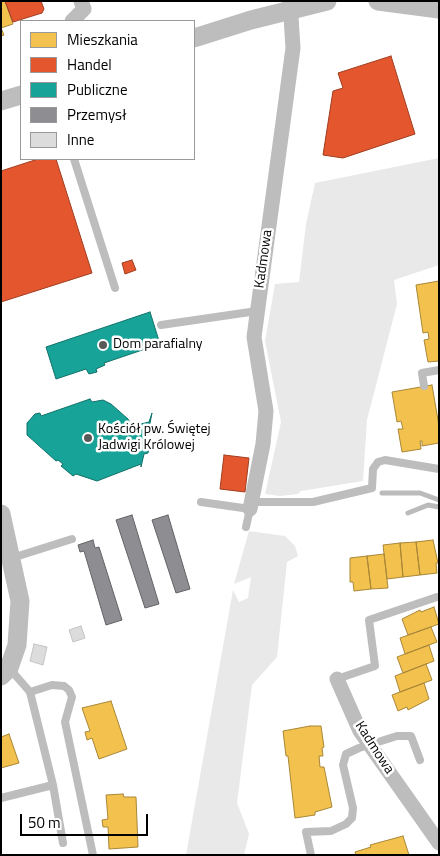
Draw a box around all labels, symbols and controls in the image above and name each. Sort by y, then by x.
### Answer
legend [20,20,195,160]
text: Mieszkania [67,28,138,51]
text: Handel [67,53,112,76]
text: Publiczne [67,78,128,101]
text: Przemysł [67,103,127,126]
text: Inne [67,128,94,151]
street label: Kadmowa [252,229,276,289]
place label: Dom parafialny [113,337,203,353]
marker: Dom parafialny [97,339,109,351]
place label: Kościół pw. Świętej Jadwigi Królowej [98,422,211,454]
marker: Kościół pw. Świętej Jadwigi Królowej [82,432,94,444]
street label: Kadmowa [351,719,397,777]
scale bar [22,804,150,836]
text: 50 m [28,811,61,834]

